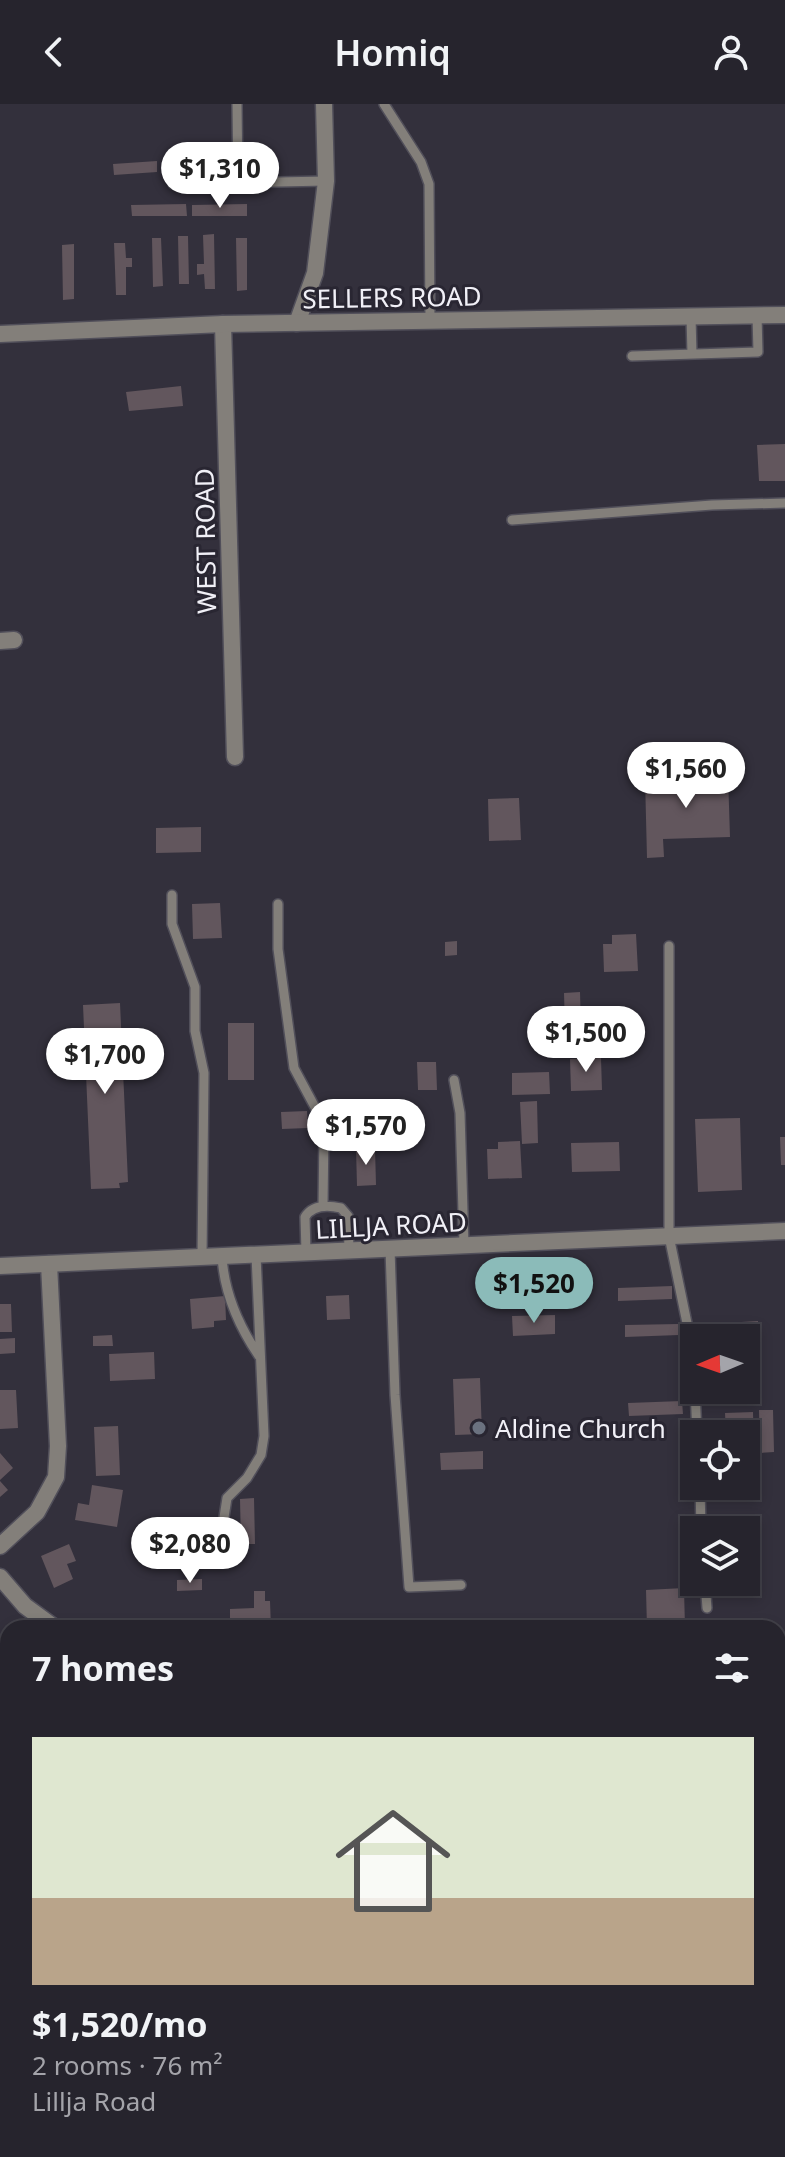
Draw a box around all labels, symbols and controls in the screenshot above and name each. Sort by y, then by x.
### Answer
text: Homiq [334,28,451,77]
icon: back [32,30,76,74]
icon: person [709,30,753,74]
pin: $1,310 [155,142,285,210]
text: $1,310 [179,150,261,186]
street label: SELLERS ROAD [302,277,482,317]
street label: WEST ROAD [186,468,224,614]
pin: $1,560 [621,742,751,810]
text: $1,560 [645,750,727,786]
pin: $1,500 [521,1006,651,1074]
text: $1,500 [545,1014,627,1050]
pin: $1,700 [40,1028,170,1096]
text: $1,700 [64,1036,146,1072]
pin: $1,570 [301,1099,431,1167]
text: $1,570 [325,1107,407,1143]
street label: LILLJA ROAD [314,1203,468,1247]
pin: $1,520 [469,1257,599,1325]
text: $1,520 [493,1265,575,1301]
north arrow [680,1324,760,1404]
map controls [680,1324,760,1596]
place label: Aldine Church [495,1410,666,1446]
marker: Aldine Church [470,1419,488,1437]
button: locate [680,1420,760,1500]
button: layers [680,1516,760,1596]
pin: $2,080 [125,1517,255,1585]
text: $2,080 [149,1525,231,1561]
text: 7 homes [32,1645,174,1691]
icon: filters [710,1646,754,1690]
icon: home [321,1789,465,1933]
text: $1,520/mo [32,2001,207,2047]
text: 2 rooms · 76 m² [32,2047,222,2083]
text: Lillja Road [32,2083,156,2119]

